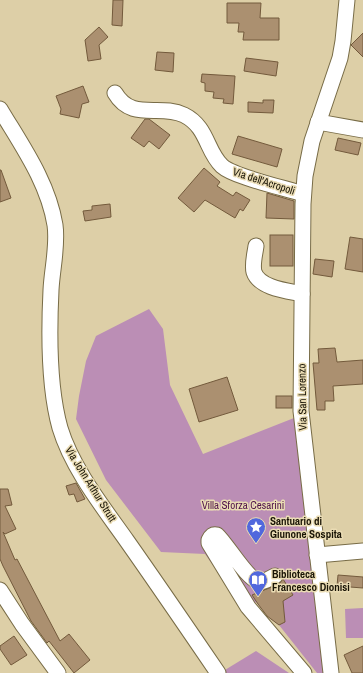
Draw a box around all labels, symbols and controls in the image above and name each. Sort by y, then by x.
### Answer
street label: Via dell'Acropoli [231,164,297,198]
street label: Via San Lorenzo [294,363,310,431]
street label: Via John Arthur Strutt [62,444,120,525]
park label: Villa Sforza Cesarini [202,498,284,512]
place label: Santuario di Giunone Sospita [270,514,342,541]
place icon: Santuario di Giunone Sospita [245,516,267,544]
place label: Biblioteca Francesco Dionisi [272,567,350,594]
library icon: Biblioteca Francesco Dionisi [247,569,269,597]

